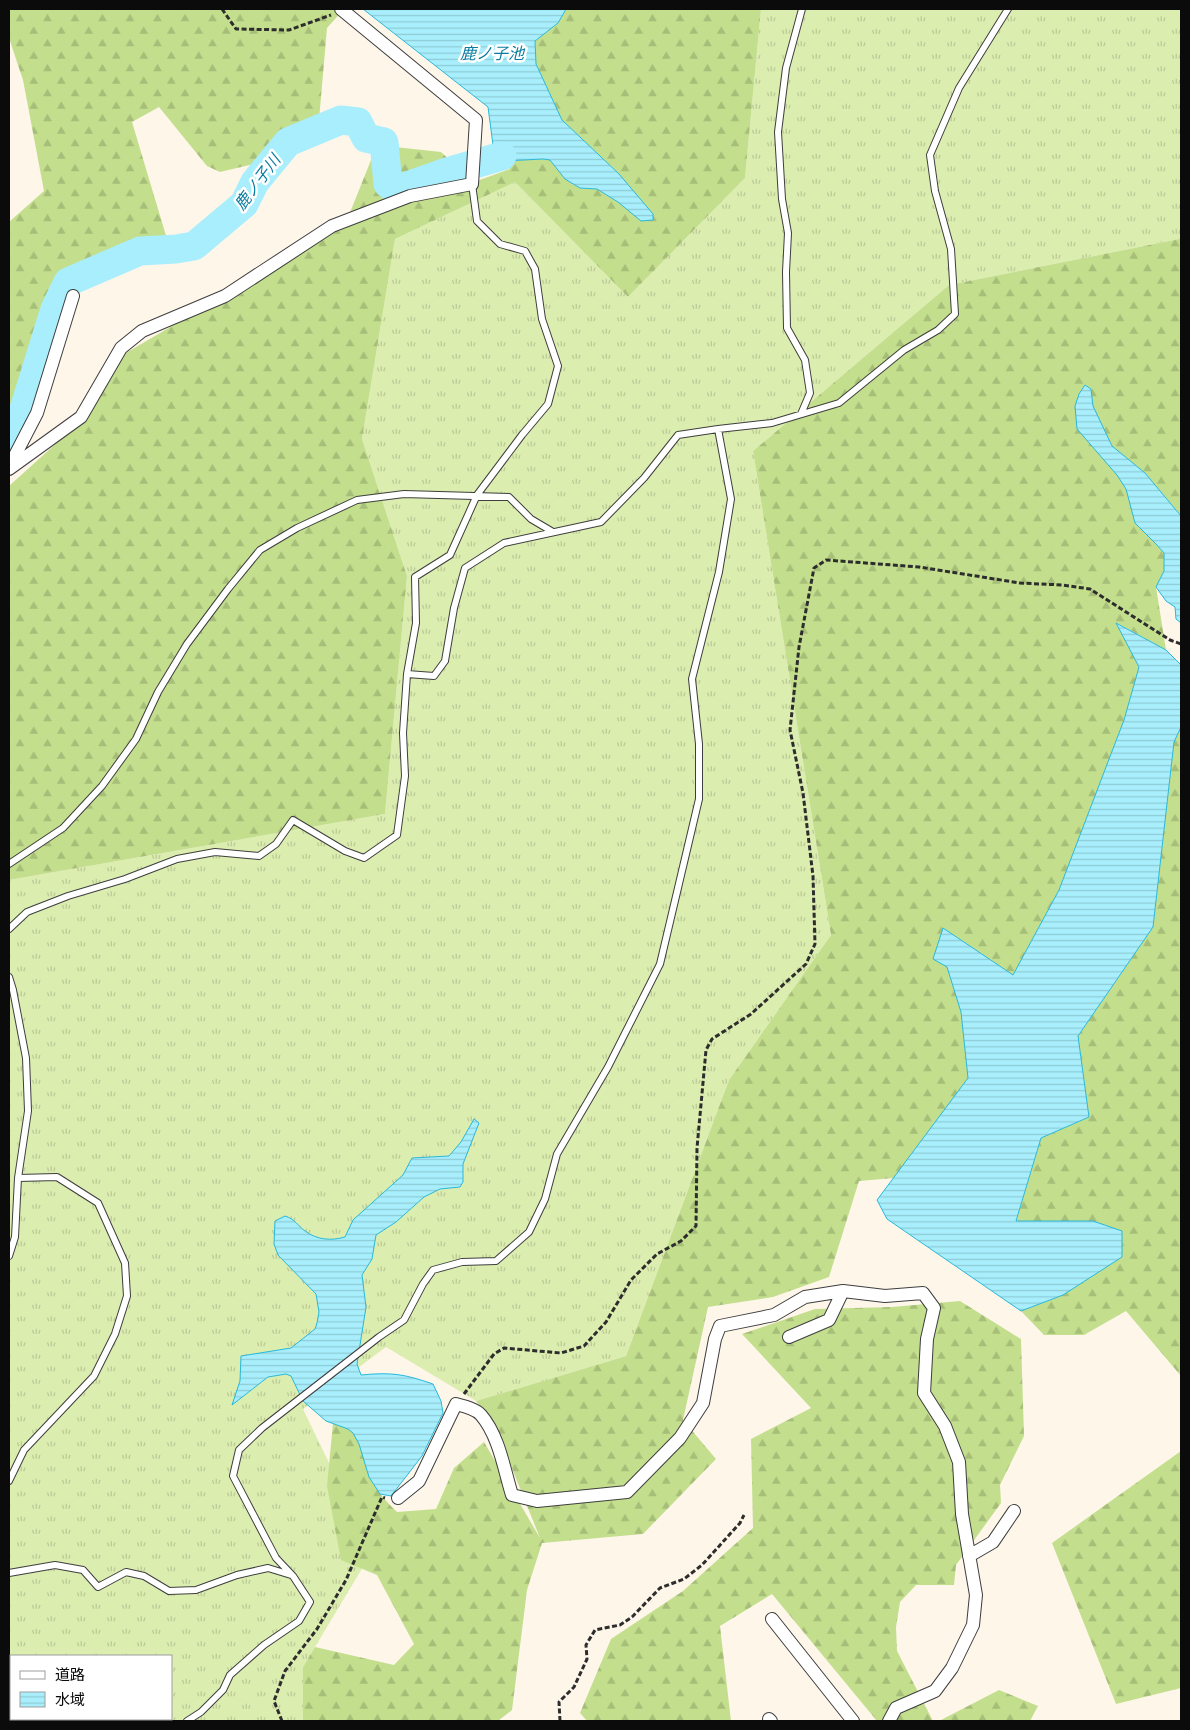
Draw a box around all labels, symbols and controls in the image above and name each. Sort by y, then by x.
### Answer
water label: 鹿ノ子池 [460,42,526,63]
water label: 鹿ノ子川 [229,148,285,214]
legend [10,1655,172,1720]
text: 道路 [55,1664,85,1684]
text: 水域 [55,1689,85,1709]

